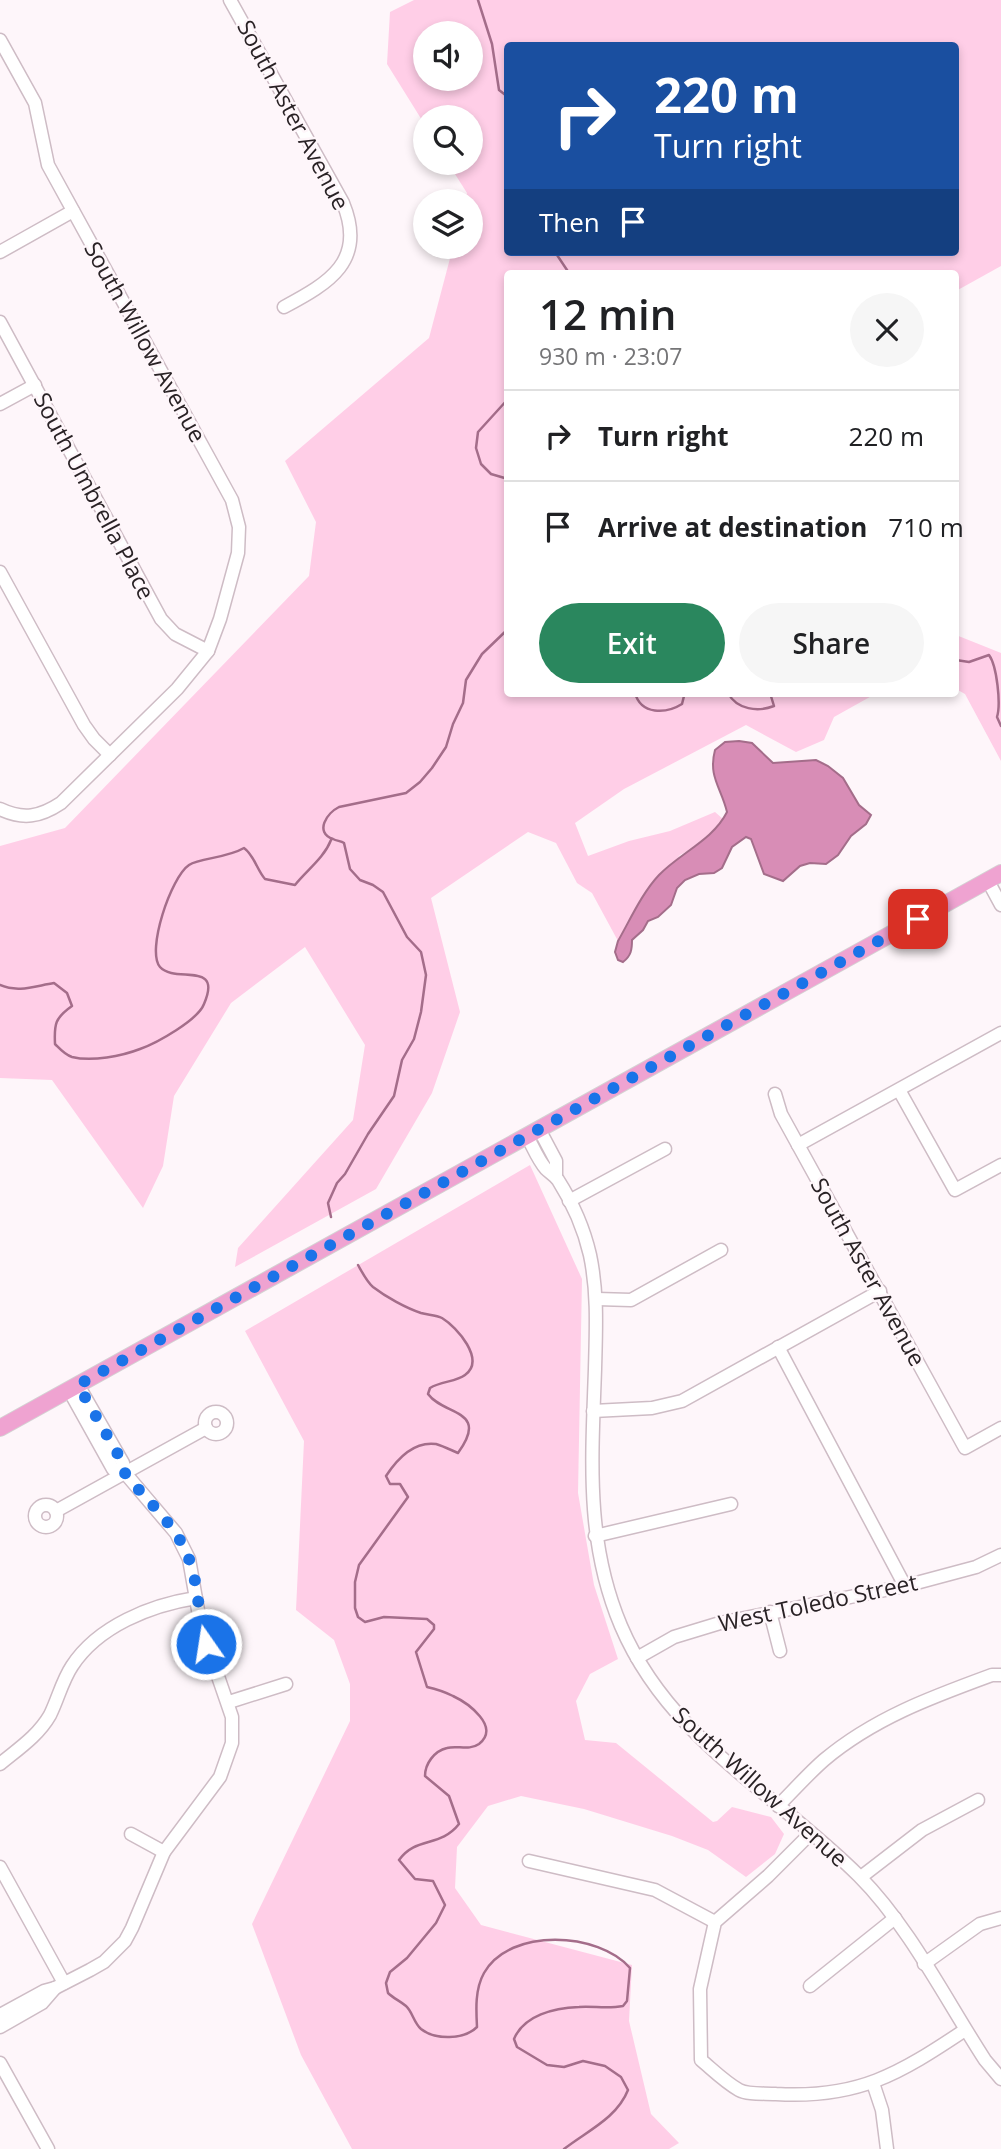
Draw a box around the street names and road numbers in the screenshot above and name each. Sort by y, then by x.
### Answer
street label: South Aster Avenue [230,14,358,215]
street label: South Willow Avenue [77,235,214,448]
street label: South Umbrella Place [27,386,163,605]
street label: South Aster Avenue [804,1172,934,1372]
street label: West Toledo Street [715,1565,920,1639]
street label: South Willow Avenue [666,1699,855,1873]

